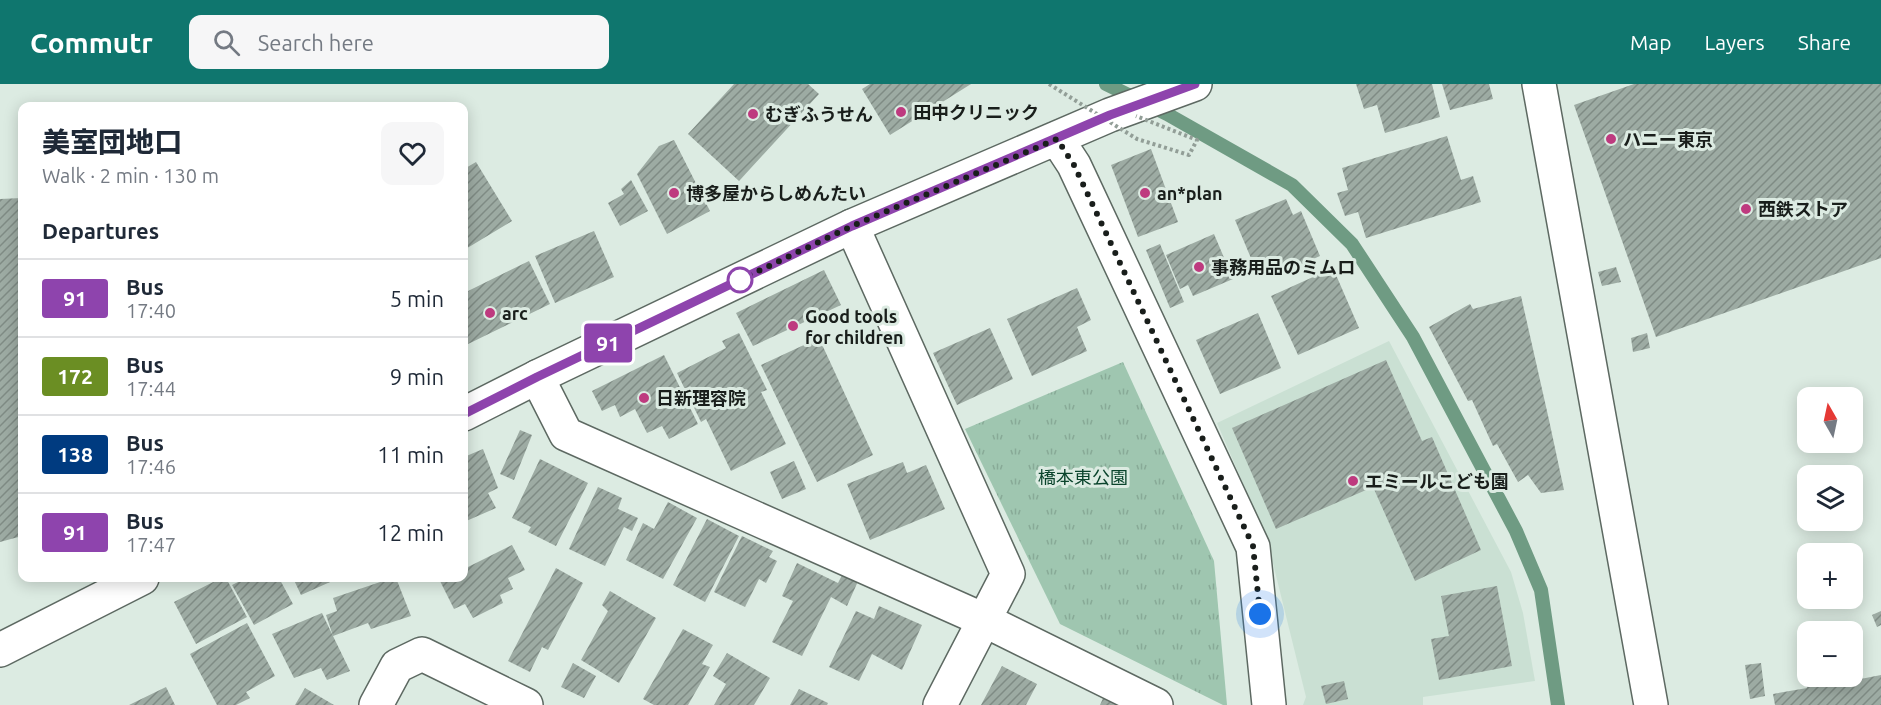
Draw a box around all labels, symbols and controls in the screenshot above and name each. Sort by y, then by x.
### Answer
search box [189,15,609,69]
icon: search [210,26,243,59]
text: Commutr [30,27,153,58]
text: Search here [258,30,374,55]
text: Map [1630,30,1671,54]
text: Layers [1704,30,1765,54]
text: Share [1798,30,1851,54]
place label: 田中クリニック [913,102,1039,122]
place label: むぎふうせん [765,104,873,124]
marker: 田中クリニック [894,105,908,119]
marker: むぎふうせん [746,107,760,121]
button: heart [381,122,444,185]
text: 美室団地口 [42,126,182,157]
place label: ハニー東京 [1623,129,1713,149]
marker: ハニー東京 [1604,132,1618,146]
text: Walk · 2 min · 130 m [42,164,219,187]
place label: 博多屋からしめんたい [686,183,866,203]
place label: an*plan [1157,183,1223,203]
marker: 博多屋からしめんたい [667,186,681,200]
marker: an*plan [1138,186,1152,200]
place label: 西鉄ストア [1758,199,1848,219]
marker: 西鉄ストア [1739,202,1753,216]
text: Departures [42,218,159,243]
place label: 事務用品のミムロ [1211,257,1355,277]
marker: 事務用品のミムロ [1192,260,1206,274]
unlabelled marker [727,267,753,293]
text: Bus [126,274,164,299]
text: 91 [63,286,87,310]
text: 5 min [390,286,444,311]
text: 17:40 [126,299,176,322]
place label: arc [502,303,528,323]
marker: arc [483,306,497,320]
place label: Good tools for children [805,306,904,347]
marker: Good tools for children [786,319,800,333]
line badge: 91 [581,324,635,362]
text: 91 [596,331,620,355]
text: Bus [126,352,164,377]
text: 172 [57,364,93,388]
text: 9 min [390,364,444,389]
text: 17:44 [126,377,176,400]
north arrow [1797,387,1863,453]
map controls [1797,387,1863,687]
place label: 日新理容院 [656,388,746,408]
marker: 日新理容院 [637,391,651,405]
text: Bus [126,430,164,455]
text: 138 [57,442,93,466]
text: 11 min [377,442,444,467]
text: 17:46 [126,455,176,478]
button: layers [1797,465,1863,531]
park label: 橋本東公園 [1038,467,1128,487]
place label: エミールこども園 [1365,471,1509,491]
marker: エミールこども園 [1346,474,1360,488]
text: Bus [126,508,164,533]
text: 91 [63,520,87,544]
text: 12 min [377,520,444,545]
text: 17:47 [126,533,176,556]
button: + [1797,543,1863,609]
your location [1245,599,1275,629]
button: − [1797,621,1863,687]

